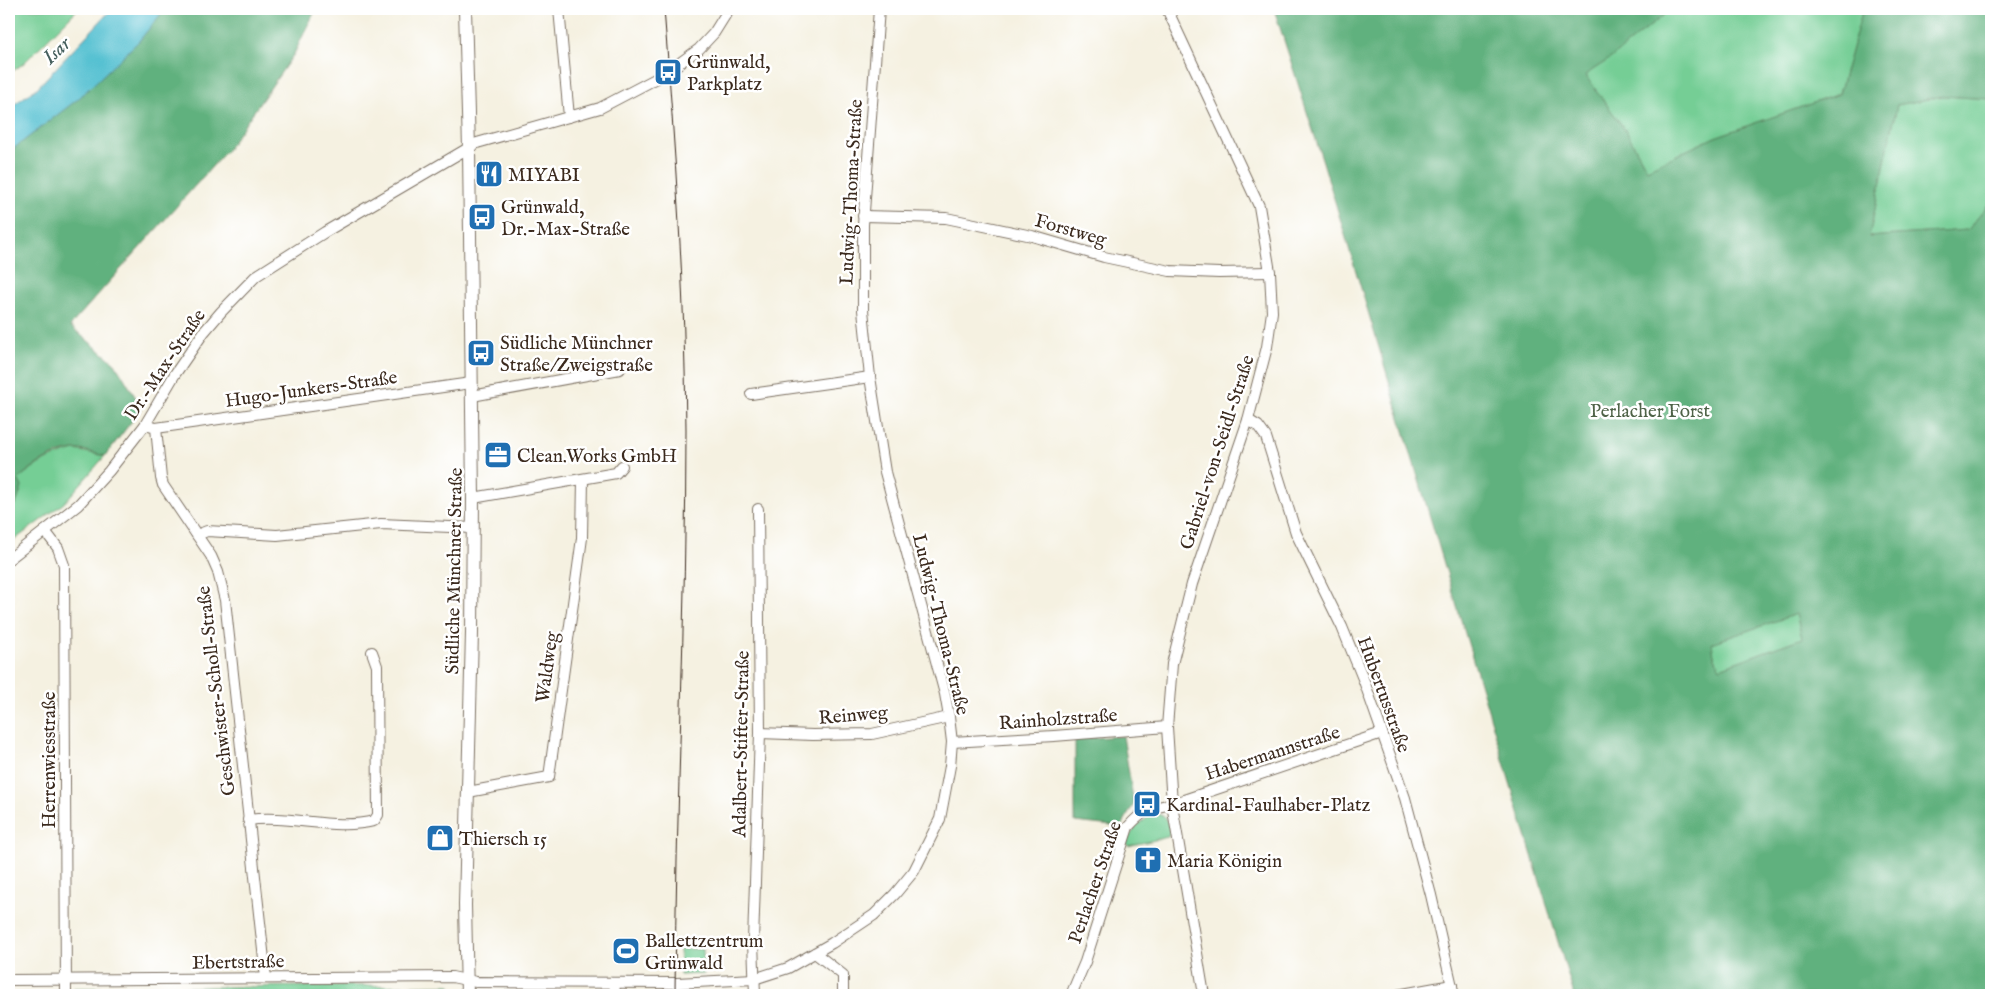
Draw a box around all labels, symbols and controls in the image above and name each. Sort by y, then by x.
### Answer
water label: Isar [37,31,77,71]
place label: Grünwald, Parkplatz [687,51,770,97]
bus stop icon: Grünwald, Parkplatz [653,57,683,87]
street label: Ludwig-Thoma-Straße [835,98,869,286]
restaurant icon: MIYABI [474,159,504,189]
place label: MIYABI [508,164,580,188]
place label: Grünwald, Dr.-Max-Straße [501,196,630,242]
bus stop icon: Grünwald, Dr.-Max-Straße [467,202,497,232]
street label: Forstweg [1032,209,1110,253]
street label: Dr.-Max-Straße [120,305,212,425]
place label: Südliche Münchner Straße/Zweigstraße [500,332,653,378]
bus stop icon: Südliche Münchner Straße/Zweigstraße [466,338,496,368]
street label: Gabriel-von-Seidl-Straße [1175,352,1261,553]
street label: Hugo-Junkers-Straße [224,366,399,414]
park label: Perlacher Forst [1590,400,1711,424]
office icon: Clean.Works GmbH [483,440,513,470]
place label: Clean.Works GmbH [517,445,677,469]
street label: Südliche Münchner Straße [441,467,469,675]
street label: Ludwig-Thoma-Straße [906,531,974,718]
street label: Geschwister-Scholl-Straße [192,584,242,797]
street label: Waldweg [531,629,565,704]
street label: Hubertusstraße [1351,633,1415,756]
street label: Adalbert-Stifter-Straße [728,650,756,839]
street label: Herrenwiesstraße [38,691,62,829]
street label: Reinweg [818,701,890,731]
street label: Rainholzstraße [998,704,1119,736]
street label: Habermannstraße [1202,721,1343,787]
bus stop icon: Kardinal-Faulhaber-Platz [1132,789,1162,819]
place label: Kardinal-Faulhaber-Platz [1166,794,1370,818]
street label: Perlacher Straße [1064,818,1128,947]
shop icon: Thiersch 15 [425,823,455,853]
place label: Thiersch 15 [459,828,547,852]
church icon: Maria Königin [1133,845,1163,875]
place label: Maria Königin [1167,850,1282,874]
place label: Ballettzentrum Grünwald [645,930,764,976]
sports icon: Ballettzentrum Grünwald [611,936,641,966]
street label: Ebertstraße [192,950,285,976]

